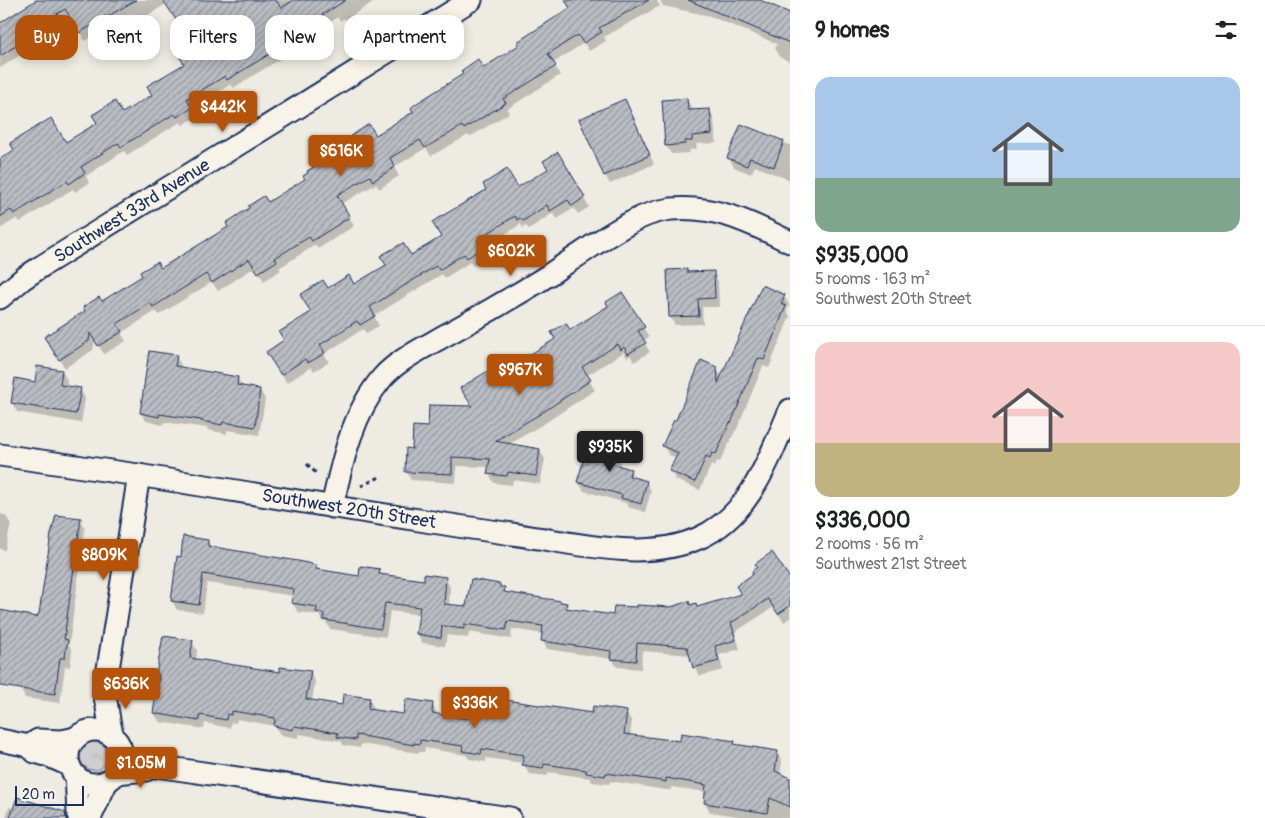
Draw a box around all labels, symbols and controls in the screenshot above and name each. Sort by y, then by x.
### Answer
chip: Buy [15,15,78,60]
chip: Rent [88,15,160,60]
chip: Filters [170,15,255,60]
chip: New [265,15,334,60]
chip: Apartment [344,15,464,60]
icon: filters [1212,16,1240,44]
text: 9 homes [815,17,889,44]
pin: $442K [188,90,258,133]
text: $442K [200,97,246,117]
icon: home [983,109,1073,199]
pin: $616K [306,134,376,177]
text: $616K [319,141,363,161]
street label: Southwest 33rd Avenue [50,154,214,268]
pin: $602K [476,234,546,277]
text: $602K [487,241,535,261]
text: $935,000 [815,242,909,269]
text: 5 rooms · 163 m² [815,269,930,289]
text: Southwest 20th Street [815,289,971,309]
pin: $967K [485,354,555,396]
text: $967K [498,360,542,380]
icon: home [983,375,1073,465]
pin: $935K [575,430,645,473]
text: $935K [588,437,632,457]
street label: Southwest 20th Street [260,484,438,534]
text: $336,000 [815,507,910,534]
text: 2 rooms · 56 m² [815,534,924,554]
pin: $809K [69,538,139,581]
text: $809K [81,545,127,565]
text: Southwest 21st Street [815,554,966,574]
pin: $636K [91,668,161,710]
text: $636K [103,674,149,694]
pin: $336K [440,686,510,729]
text: $336K [452,693,498,713]
pin: $1.05M [100,746,182,789]
text: $1.05M [116,753,166,773]
scale bar [15,783,84,806]
text: 20 m [22,786,55,803]

